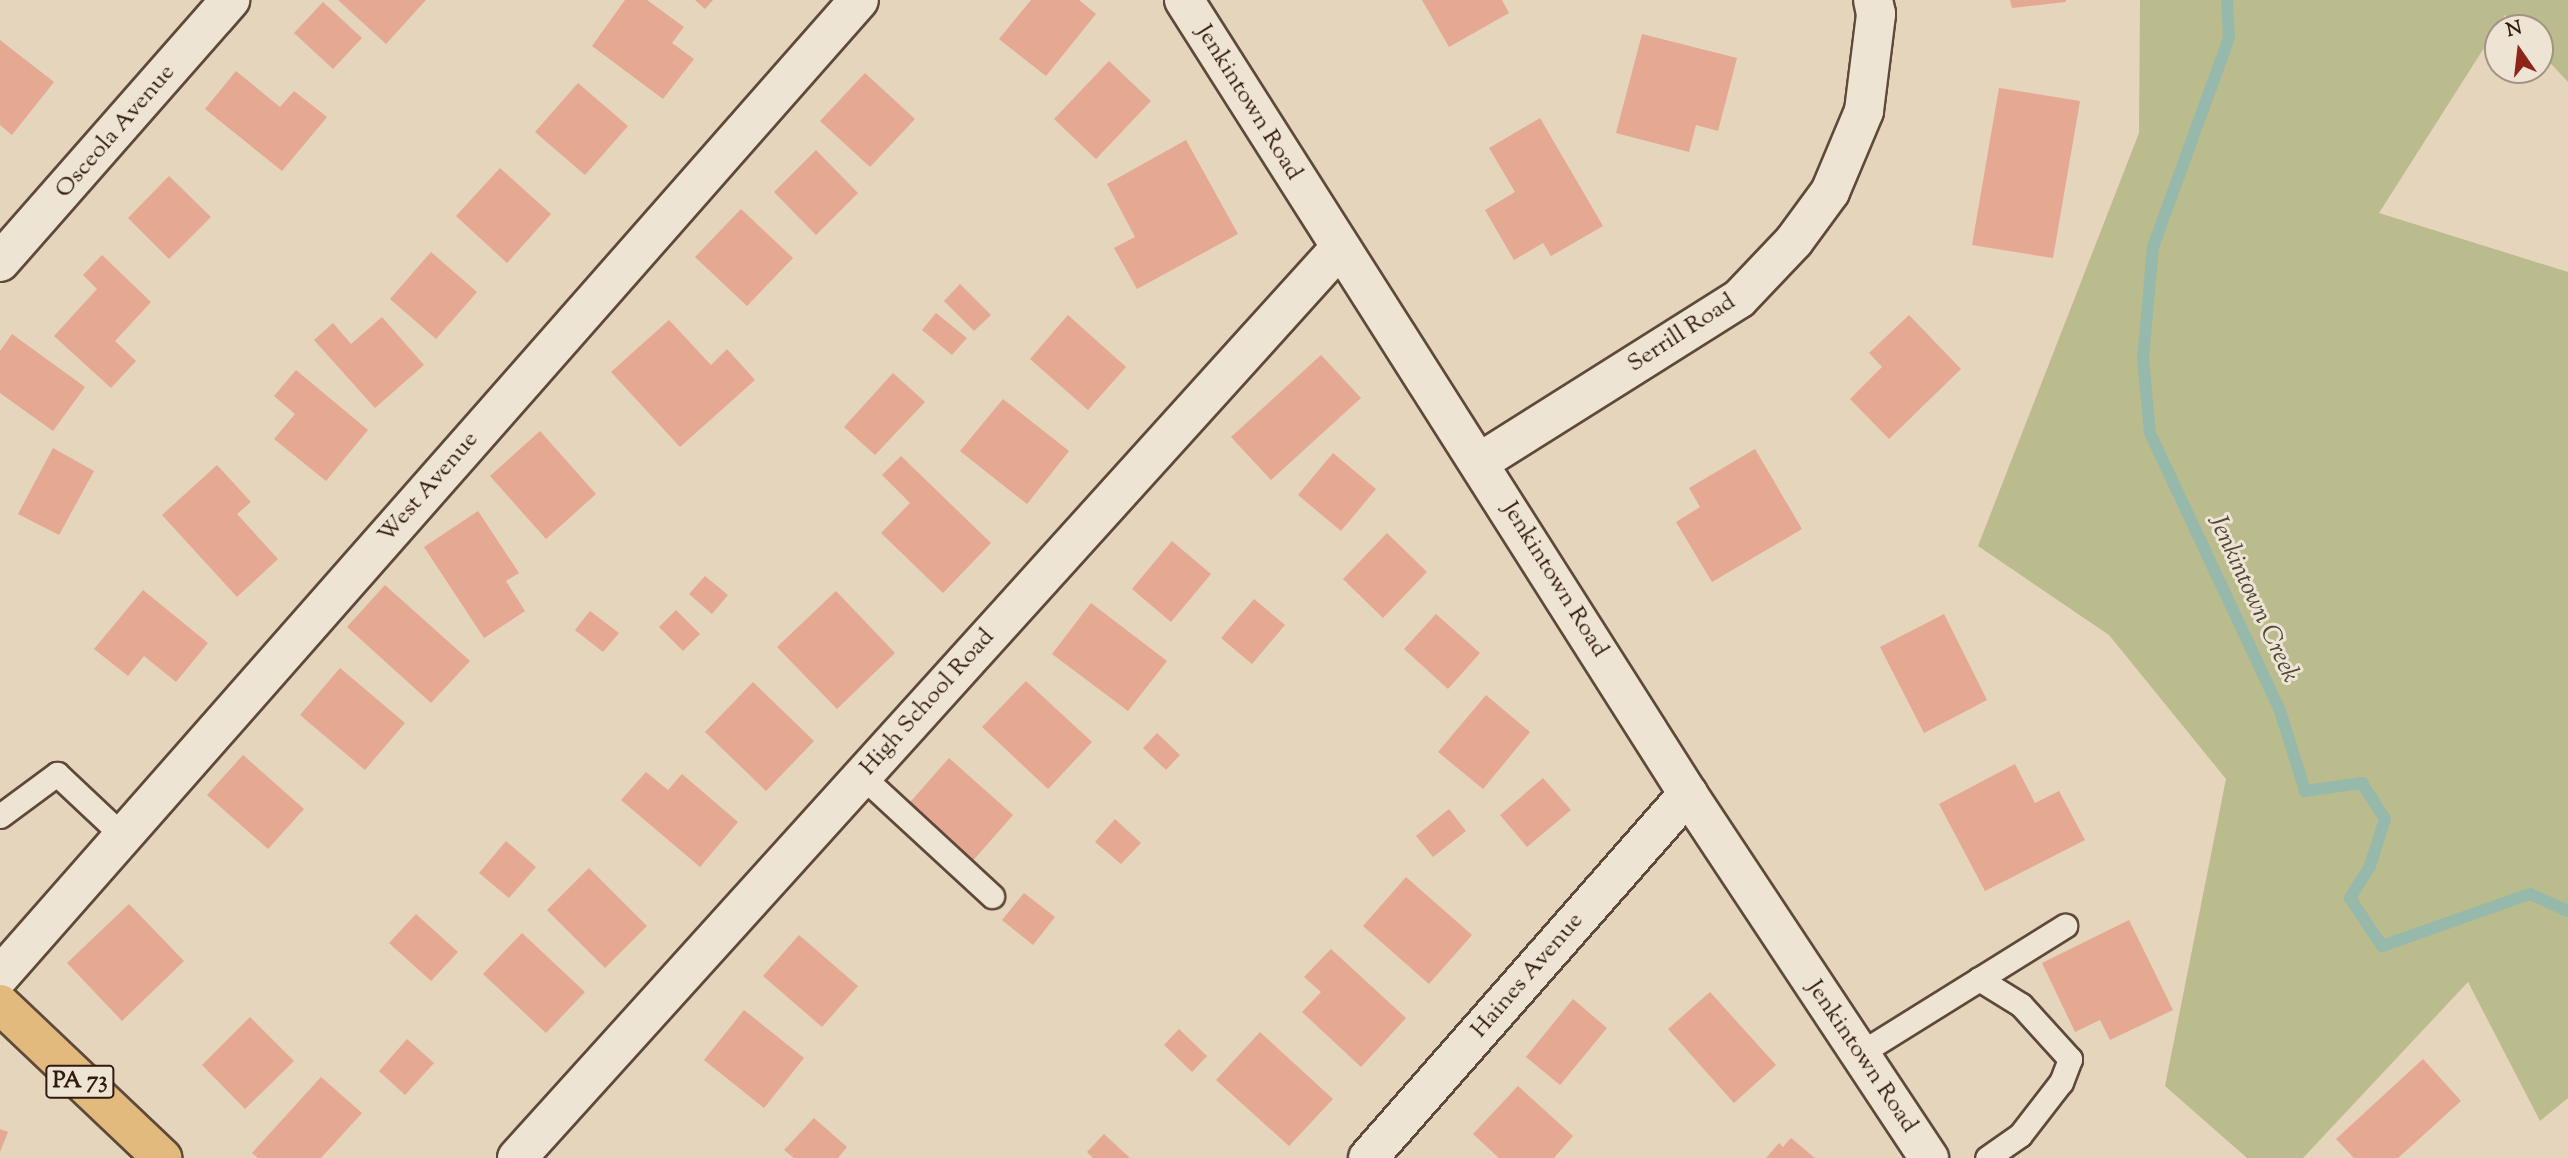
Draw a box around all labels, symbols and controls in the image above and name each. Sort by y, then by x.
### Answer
north arrow [2484,14,2554,84]
text: N [2504,15,2525,45]
street label: Jenkintown Road [1189,20,1307,186]
street label: Osceola Avenue [50,59,182,205]
street label: Serrill Road [1623,288,1741,380]
street label: West Avenue [373,426,485,550]
street label: Jenkintown Road [1495,497,1613,663]
water label: Jenkintown Creek [2201,510,2305,688]
street label: High School Road [855,624,1001,782]
street label: Haines Avenue [1466,907,1590,1045]
street label: Jenkintown Road [1799,975,1923,1139]
road number: PA 73 [45,1063,115,1102]

